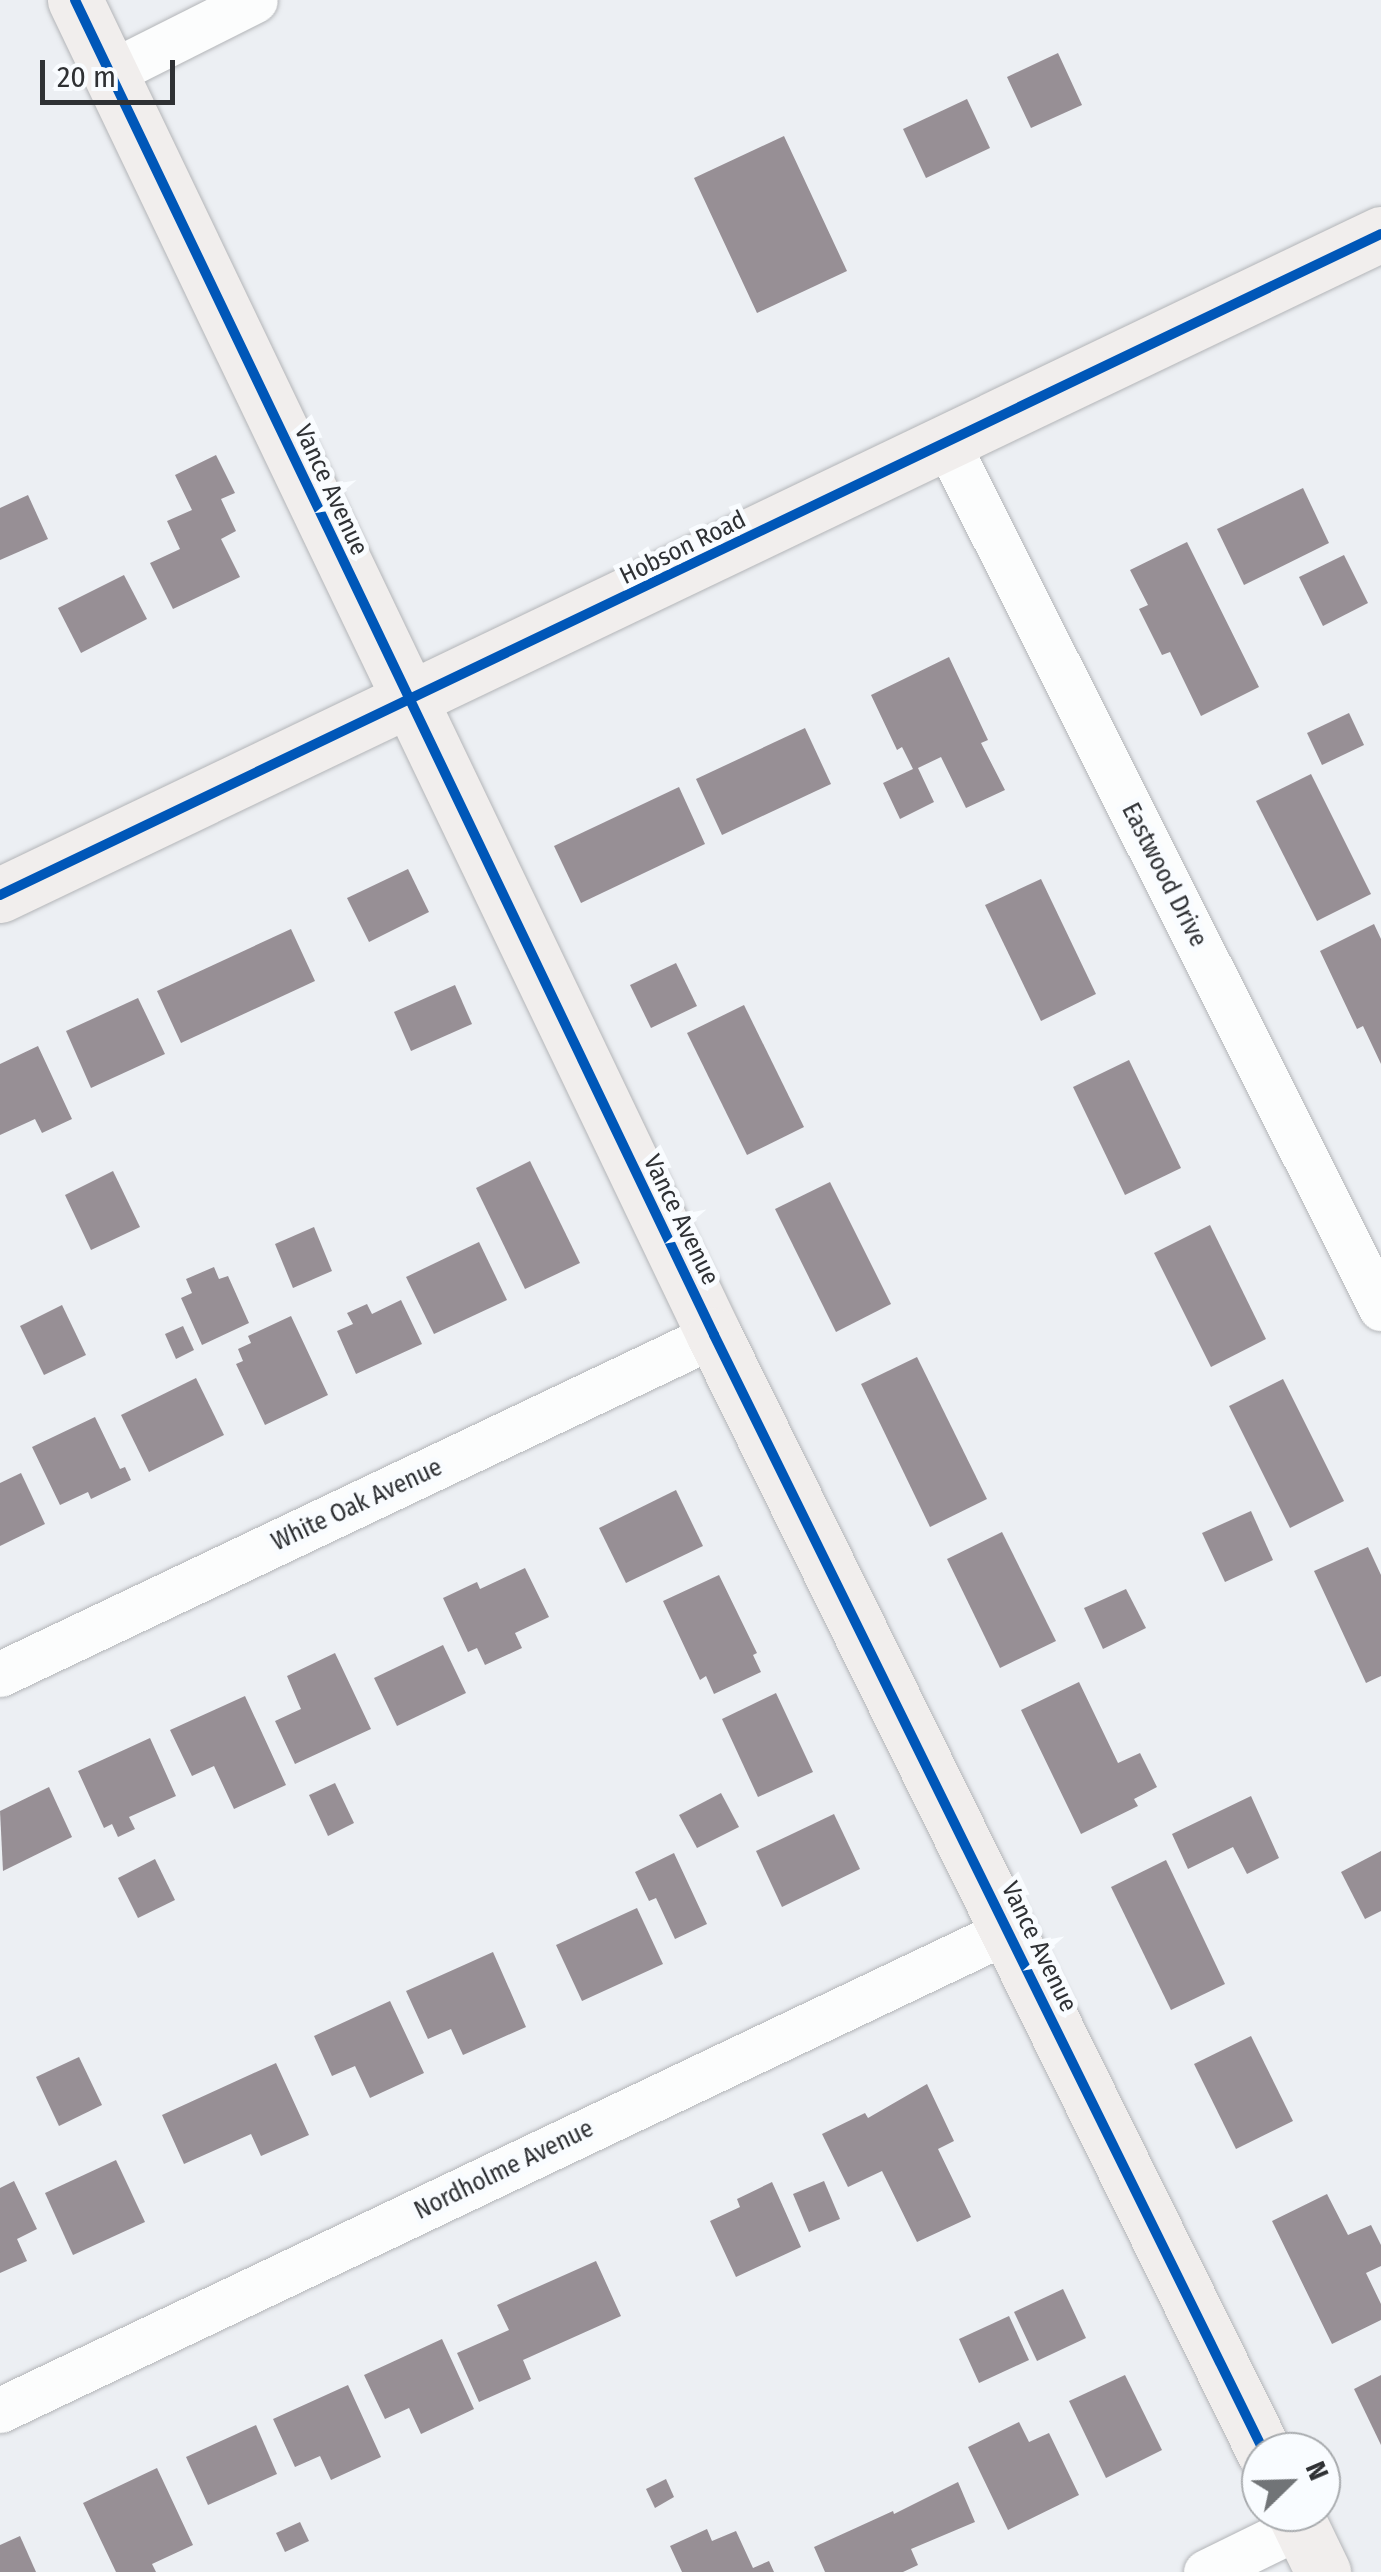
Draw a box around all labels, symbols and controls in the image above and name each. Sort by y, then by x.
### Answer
scale bar [45,40,180,102]
text: 20 m [57,59,116,95]
street label: Vance Avenue [288,420,374,560]
street label: Hobson Road [615,505,751,591]
street label: Eastwood Drive [1115,798,1213,952]
street label: Vance Avenue [637,1150,725,1290]
street label: White Oak Avenue [267,1452,447,1558]
street label: Vance Avenue [995,1877,1083,2017]
street label: Nordholme Avenue [410,2114,598,2226]
north arrow [1241,2432,1341,2532]
text: N [1299,2457,1336,2485]

